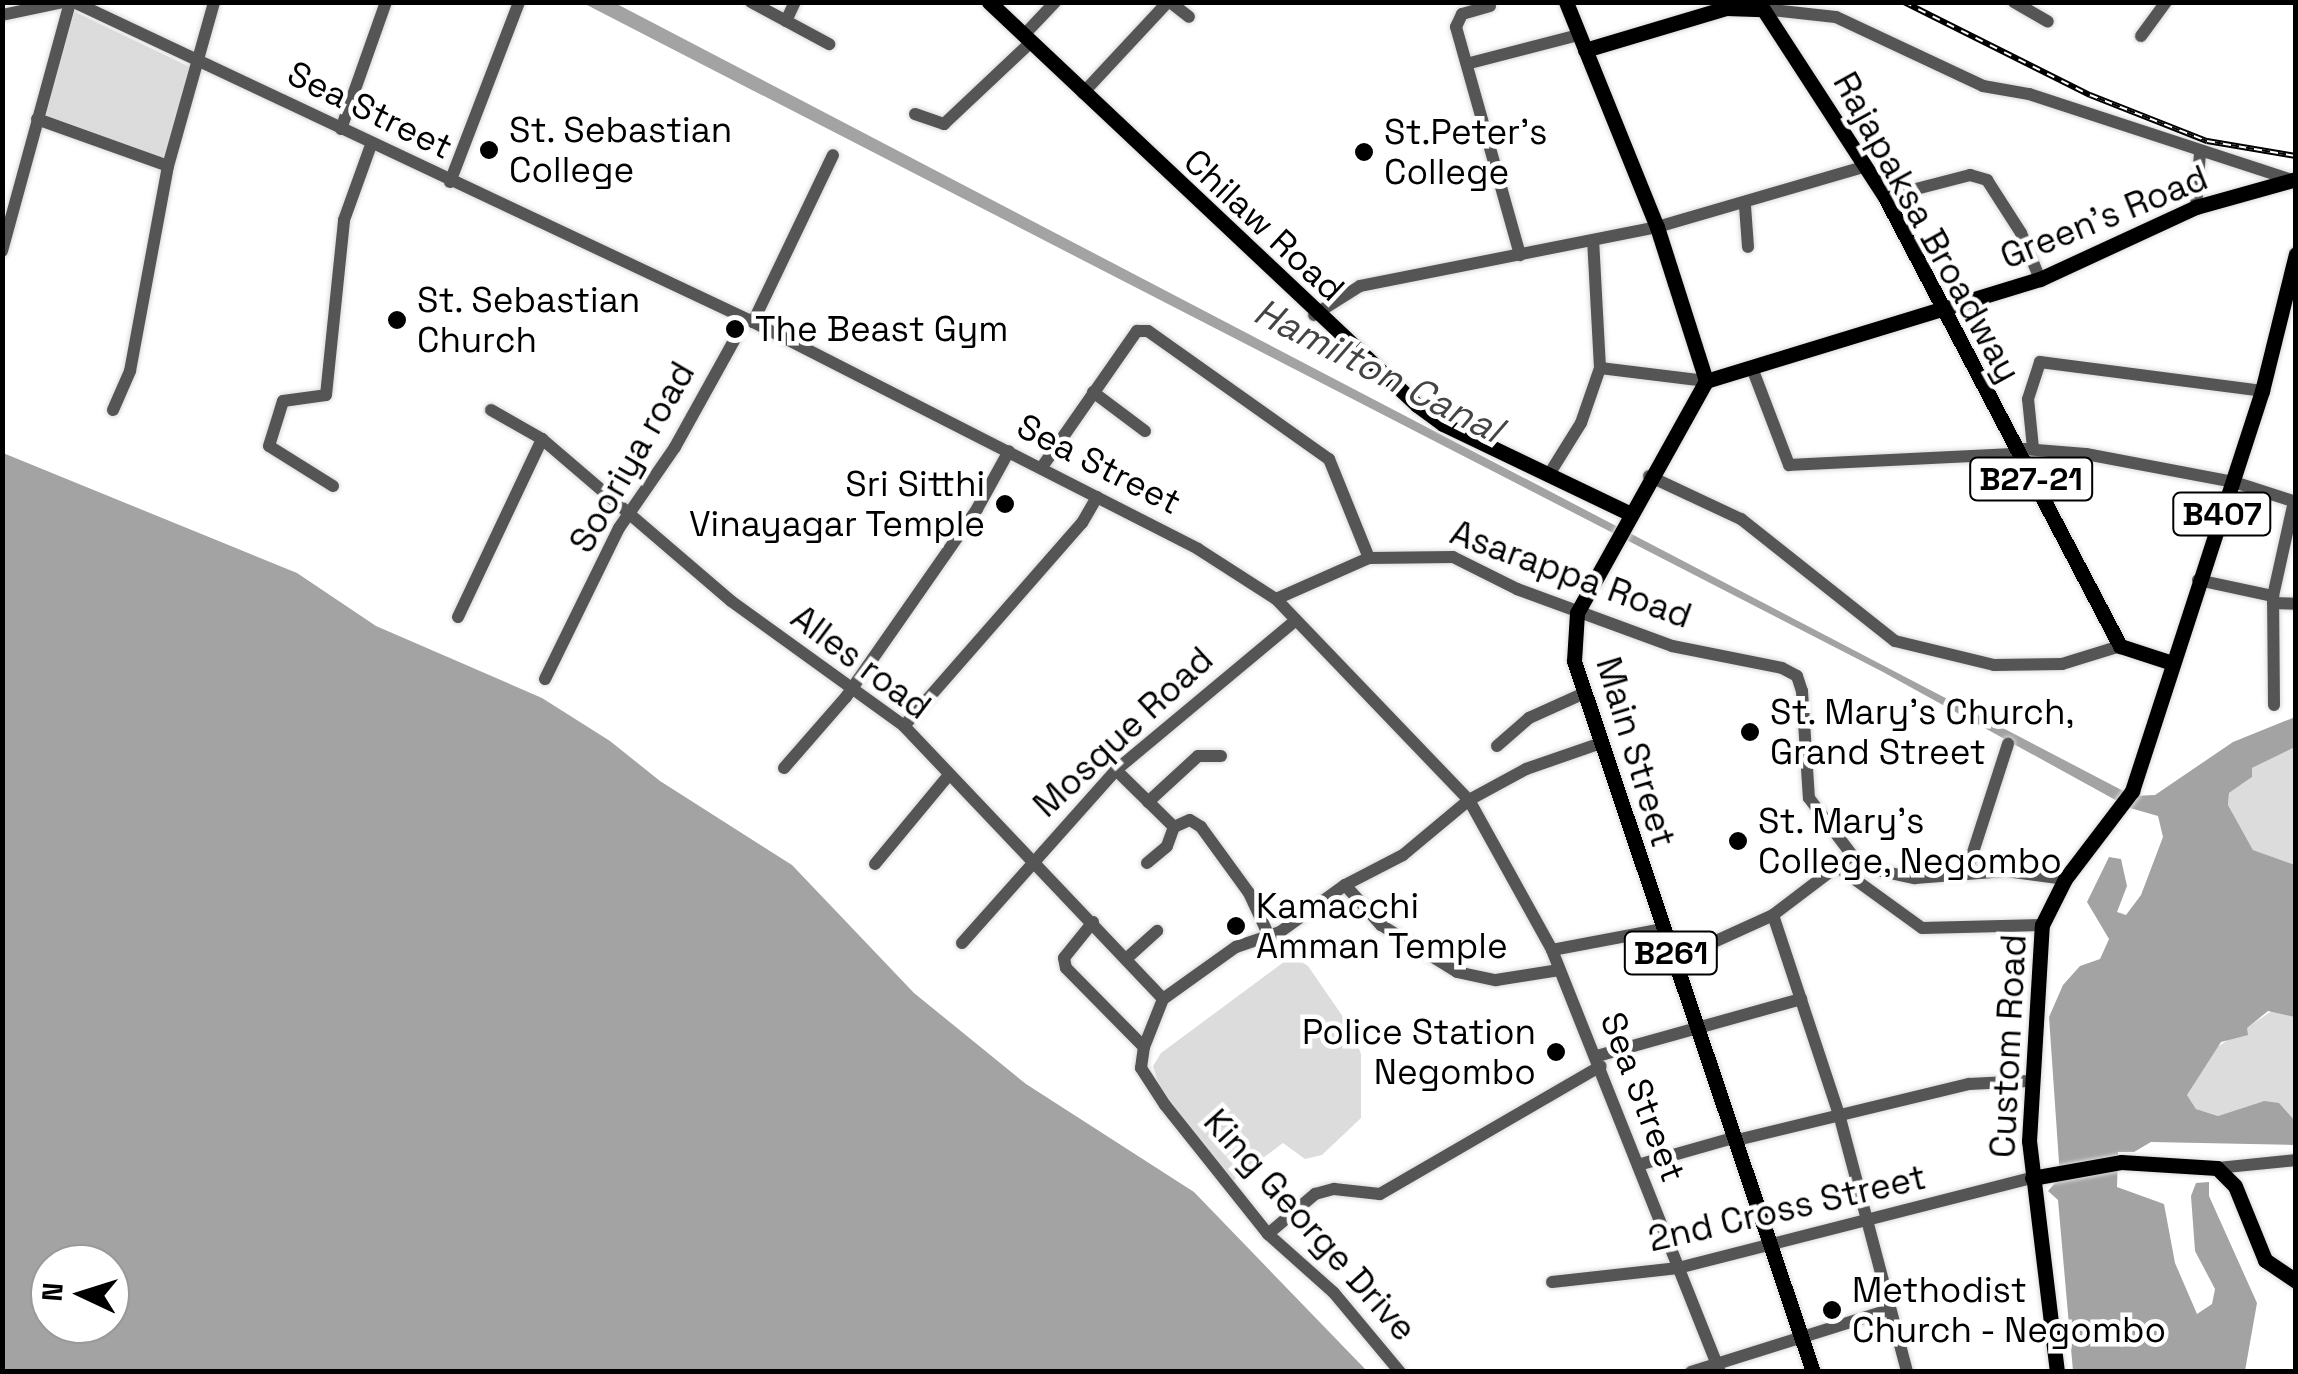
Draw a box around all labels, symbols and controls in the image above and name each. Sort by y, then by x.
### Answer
street label: Sea Street [281,52,459,168]
street label: Rajapaksa Broadway [1824,65,2030,389]
place label: St. Sebastian College [509,109,733,191]
place label: St.Peter's College [1384,111,1547,193]
marker: St. Sebastian College [478,139,500,161]
street label: Chilaw Road [1175,140,1353,310]
marker: St.Peter's College [1353,141,1375,163]
street label: Green's Road [1994,156,2214,278]
place label: St. Sebastian Church [417,279,641,361]
water label: Hamilton Canal [1246,289,1510,453]
place label: The Beast Gym [755,308,1008,350]
marker: St. Sebastian Church [386,309,408,331]
marker: The Beast Gym [724,318,746,340]
street label: Sooriya road [560,354,704,560]
street label: Sea Street [1010,405,1188,523]
road number: B27-21 [1968,452,2094,506]
place label: Sri Sitthi Vinayagar Temple [688,463,985,545]
road number: B407 [2172,487,2272,541]
marker: Sri Sitthi Vinayagar Temple [994,493,1016,515]
street label: Asarappa Road [1445,511,1697,637]
street label: Alles road [783,596,939,728]
street label: Mosque Road [1025,638,1221,826]
street label: Main Street [1587,652,1685,852]
place label: St. Mary's Church, Grand Street [1770,691,2075,773]
marker: St. Mary's Church, Grand Street [1739,721,1761,743]
place label: St. Mary's College, Negombo [1758,800,2063,882]
marker: St. Mary's College, Negombo [1727,830,1749,852]
place label: Kamacchi Amman Temple [1256,885,1509,967]
marker: Kamacchi Amman Temple [1225,915,1247,937]
road number: B261 [1624,926,1718,980]
street label: Custom Road [1981,933,2035,1159]
street label: Sea Street [1591,1006,1695,1188]
place label: Police Station Negombo [1302,1011,1536,1093]
marker: Police Station Negombo [1545,1041,1567,1063]
street label: King George Drive [1195,1101,1425,1349]
street label: 2nd Cross Street [1644,1156,1930,1260]
north arrow [30,1244,130,1344]
place label: Methodist Church - Negombo [1852,1269,2168,1351]
text: N [33,1281,71,1303]
marker: Methodist Church - Negombo [1821,1299,1843,1321]

